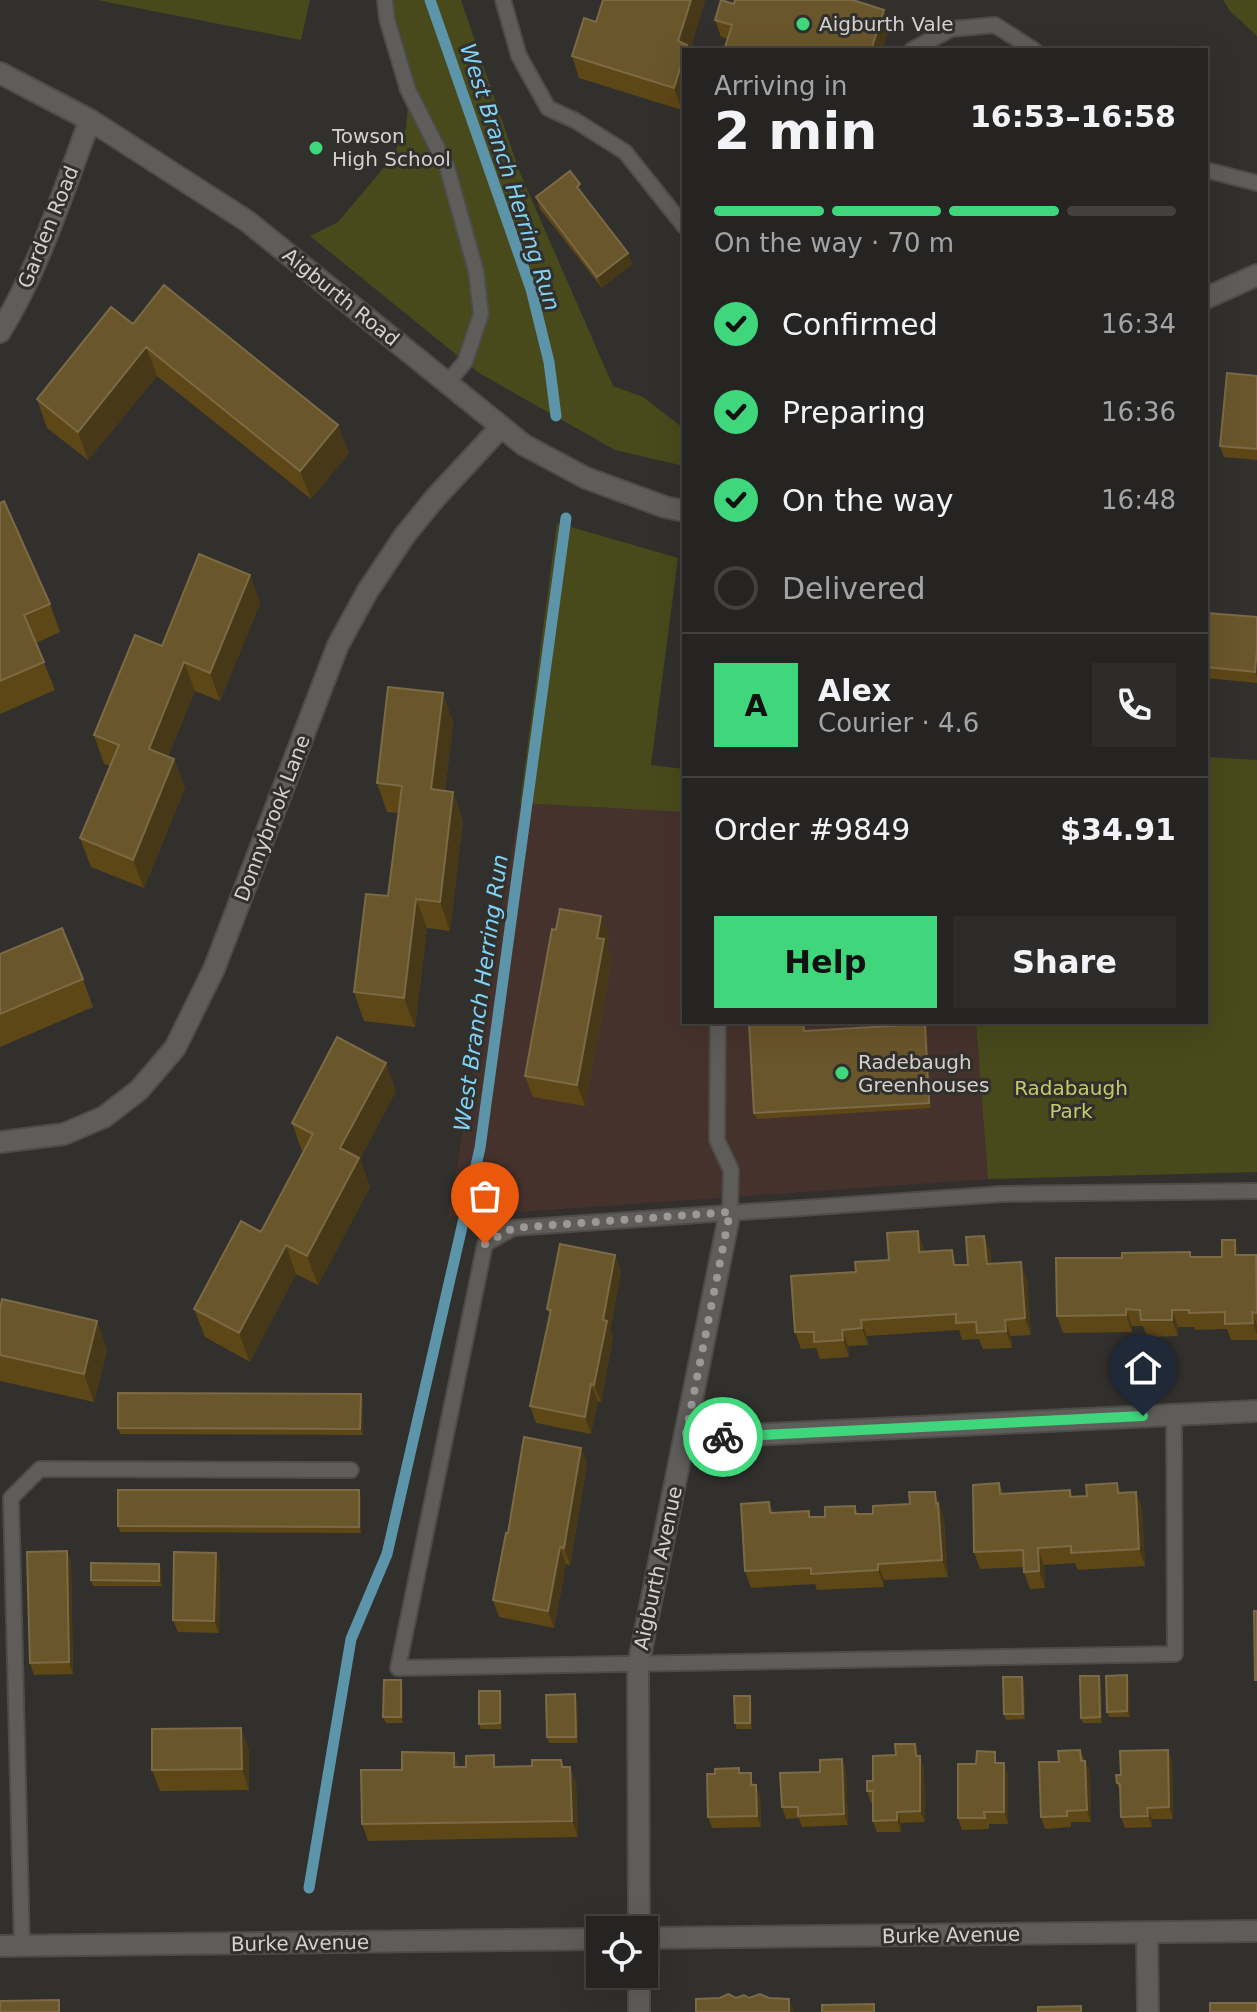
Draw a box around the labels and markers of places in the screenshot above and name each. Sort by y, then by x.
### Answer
place label: Aigburth Vale [819,12,954,36]
marker: Aigburth Vale [794,15,812,33]
place label: Towson High School [331,124,451,171]
marker: Towson High School [307,139,325,157]
place label: Radebaugh Greenhouses [858,1050,989,1097]
marker: Radebaugh Greenhouses [833,1064,851,1082]
pin [451,1162,519,1244]
pin [1109,1334,1177,1416]

